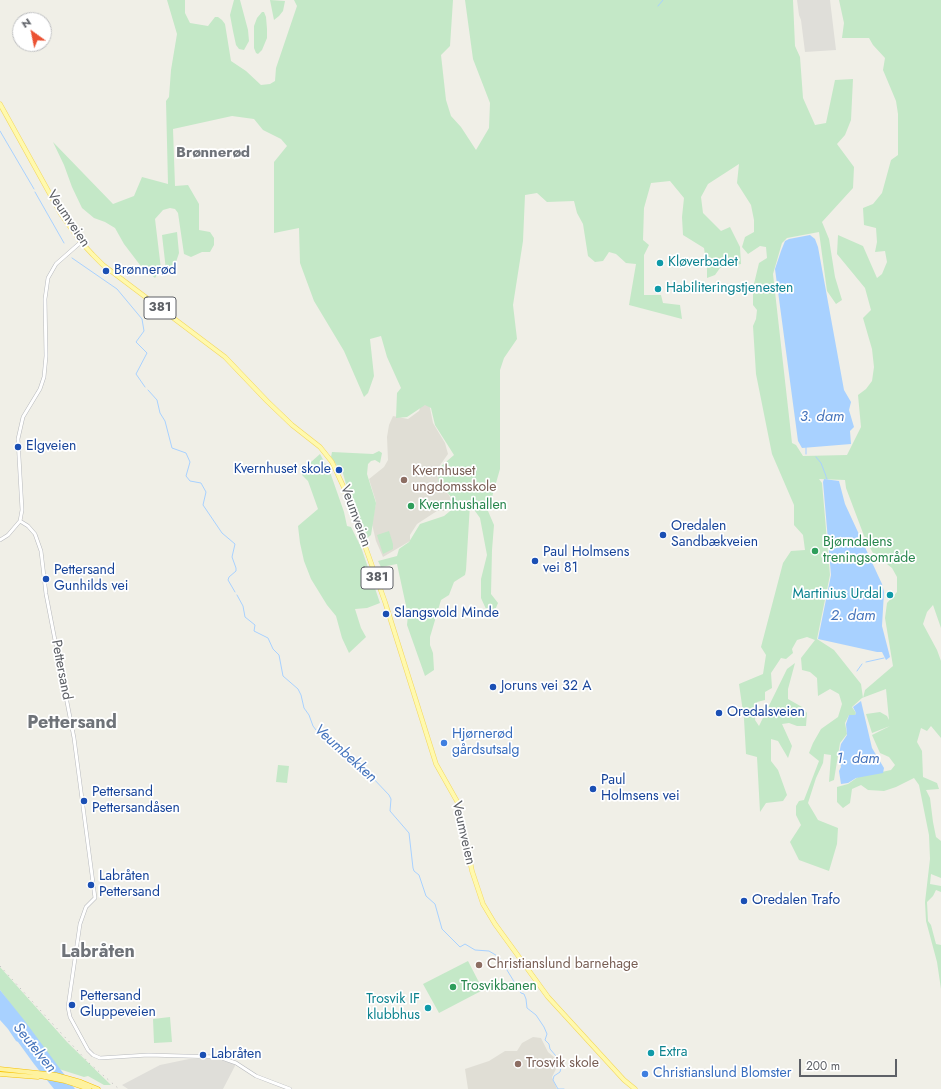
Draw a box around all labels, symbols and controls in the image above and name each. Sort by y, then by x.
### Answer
north arrow [12,12,52,52]
text: N [18,14,34,32]
district label: Brønnerød [176,144,250,162]
street label: Veumveien [43,187,93,251]
place label: Kløverbadet [668,255,738,271]
marker: Kløverbadet [655,258,665,268]
place label: Brønnerød [114,263,177,279]
marker: Brønnerød [101,266,111,276]
place label: Habiliteringstjenesten [666,281,793,297]
marker: Habiliteringstjenesten [653,284,663,294]
road number: 381 [144,297,176,319]
water label: 3. dam [800,408,844,426]
place label: Elgveien [26,439,76,455]
marker: Elgveien [13,442,23,452]
place label: Kvernhuset skole [234,462,331,478]
place label: Kvernhuset ungdomsskole [412,464,497,496]
marker: Kvernhuset skole [334,465,344,475]
marker: Kvernhuset ungdomsskole [399,475,409,485]
street label: Veumveien [336,483,374,549]
place label: Kvernhushallen [419,498,507,514]
marker: Kvernhushallen [406,501,416,511]
place label: Oredalen Sandbækveien [671,519,758,552]
marker: Oredalen Sandbækveien [658,530,668,540]
place label: Bjørndalens treningsområde [823,535,915,568]
place label: Paul Holmsens vei 81 [543,545,629,578]
marker: Bjørndalens treningsområde [810,546,820,556]
marker: Paul Holmsens vei 81 [530,556,540,566]
place label: Pettersand Gunhilds vei [54,563,128,596]
road number: 381 [361,567,393,589]
marker: Pettersand Gunhilds vei [41,574,51,584]
place label: Martinius Urdal [792,587,882,603]
marker: Martinius Urdal [885,590,895,600]
place label: Slangsvold Minde [394,606,499,622]
water label: 2. dam [830,607,876,625]
marker: Slangsvold Minde [381,609,391,619]
street label: Pettersand [47,639,75,701]
place label: Joruns vei 32 A [501,679,591,695]
marker: Joruns vei 32 A [488,682,498,692]
place label: Oredalsveien [727,705,805,721]
marker: Oredalsveien [714,708,724,718]
district label: Pettersand [27,713,117,735]
water label: Veumbekken [310,721,380,787]
place label: Hjørnerød gårdsutsalg [452,727,519,760]
marker: Hjørnerød gårdsutsalg [439,738,449,748]
water label: 1. dam [836,750,880,768]
place label: Paul Holmsens vei [601,773,680,806]
marker: Paul Holmsens vei [588,784,598,794]
place label: Pettersand Pettersandåsen [92,785,180,818]
marker: Pettersand Pettersandåsen [79,796,89,806]
street label: Veumveien [448,799,478,867]
place label: Labråten Pettersand [99,869,160,902]
marker: Labråten Pettersand [86,880,96,890]
place label: Oredalen Trafo [752,893,840,909]
marker: Oredalen Trafo [739,896,749,906]
district label: Labråten [61,942,135,964]
place label: Christianslund barnehage [487,957,638,973]
marker: Christianslund barnehage [474,960,484,970]
place label: Trosvikbanen [461,979,537,995]
marker: Trosvikbanen [448,982,458,992]
place label: Pettersand Gluppeveien [80,989,156,1022]
place label: Trosvik IF klubbhus [366,992,420,1024]
marker: Pettersand Gluppeveien [67,1000,77,1010]
marker: Trosvik IF klubbhus [423,1003,433,1013]
water label: Seutelven [9,1019,59,1077]
place label: Extra [659,1045,687,1061]
place label: Labråten [211,1047,262,1063]
marker: Extra [646,1048,656,1058]
marker: Labråten [198,1050,208,1060]
scale bar [801,1051,899,1077]
place label: Trosvik skole [526,1056,599,1072]
text: 200 m [806,1057,840,1075]
marker: Trosvik skole [513,1059,523,1069]
place label: Christianslund Blomster [653,1066,791,1082]
marker: Christianslund Blomster [640,1069,650,1079]

